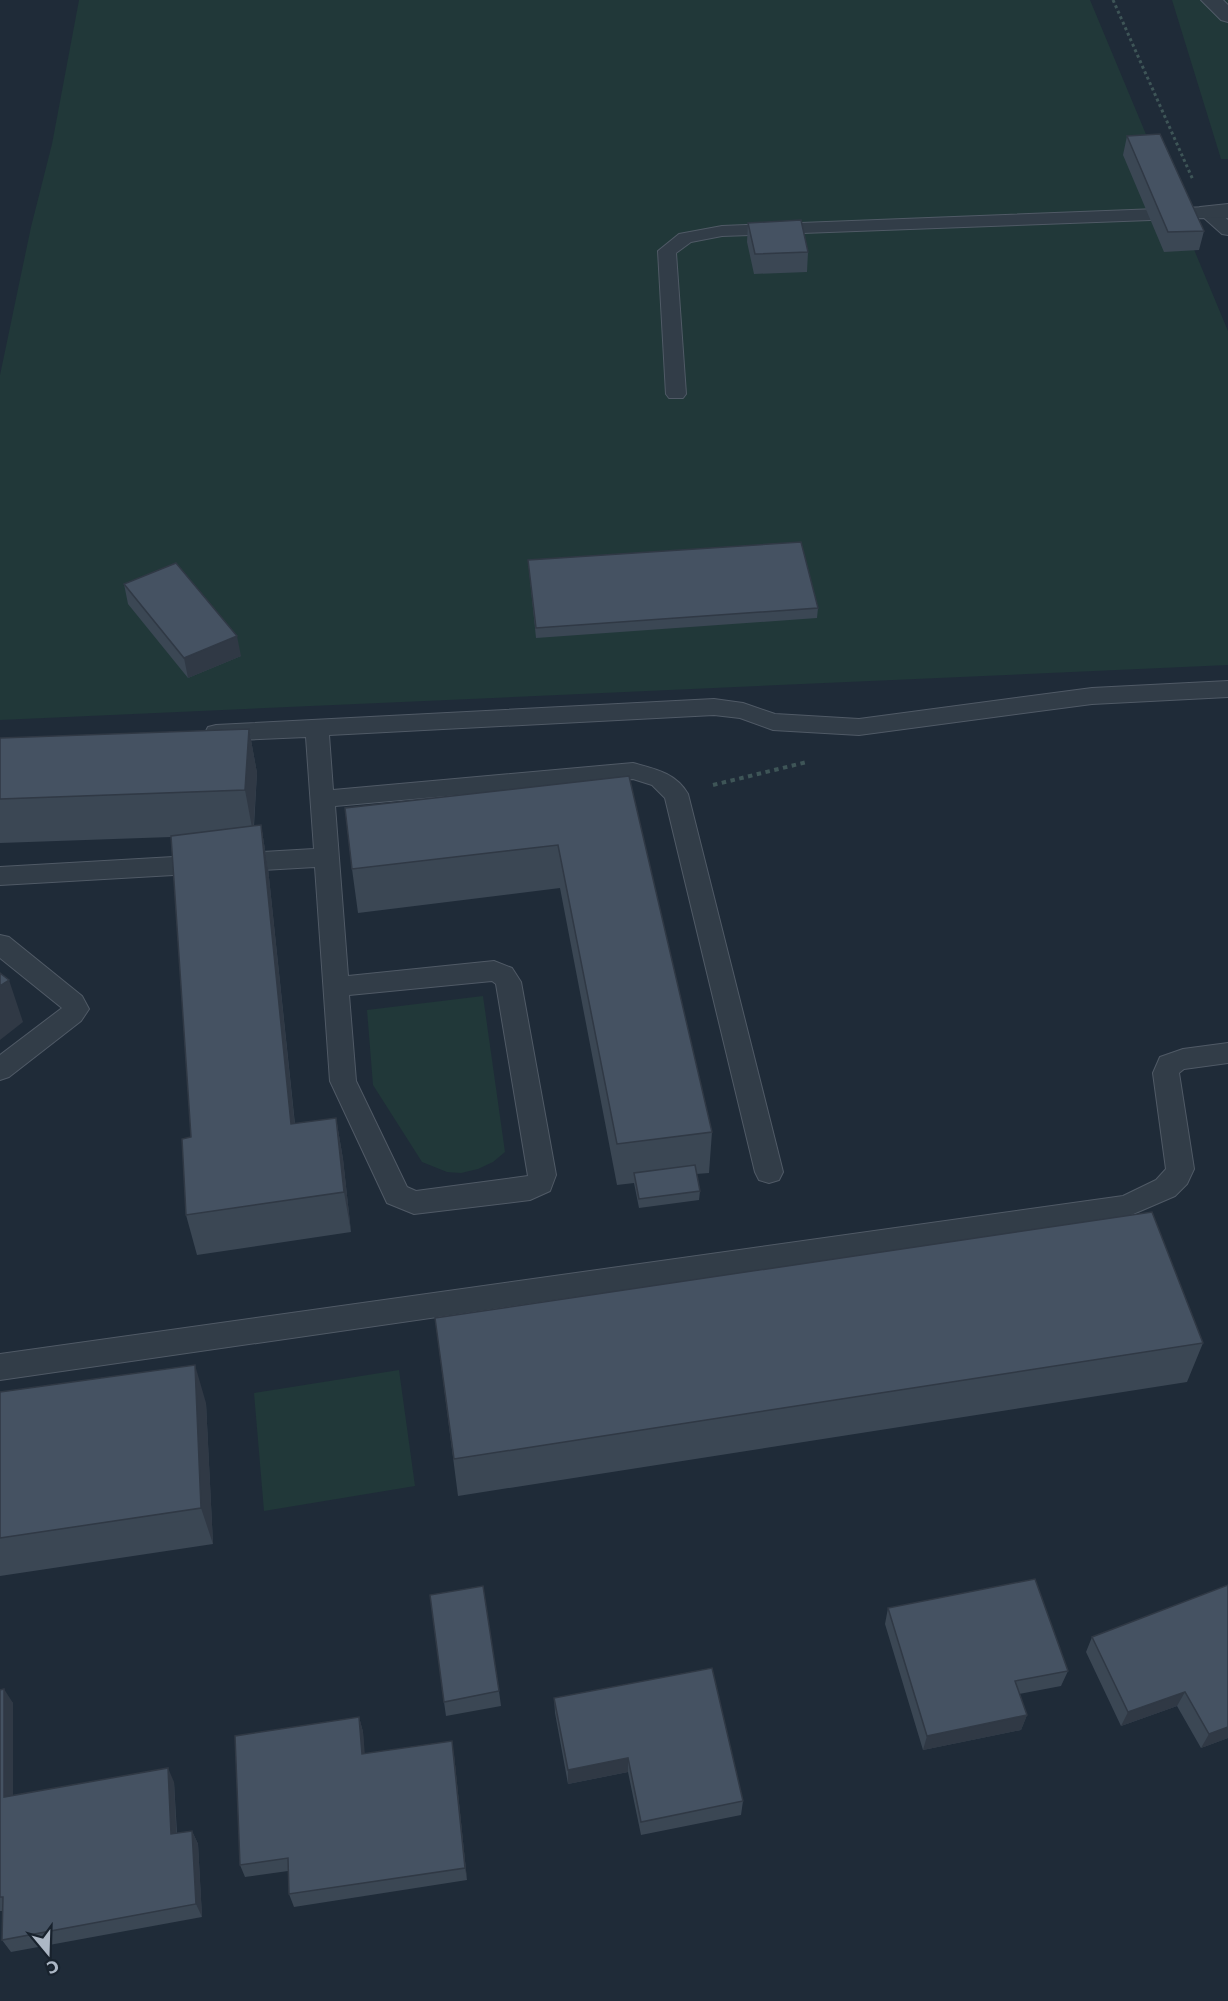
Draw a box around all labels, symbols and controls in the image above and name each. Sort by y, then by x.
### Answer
north arrow [18,1923,78,1983]
text: С [44,1956,61,1978]

